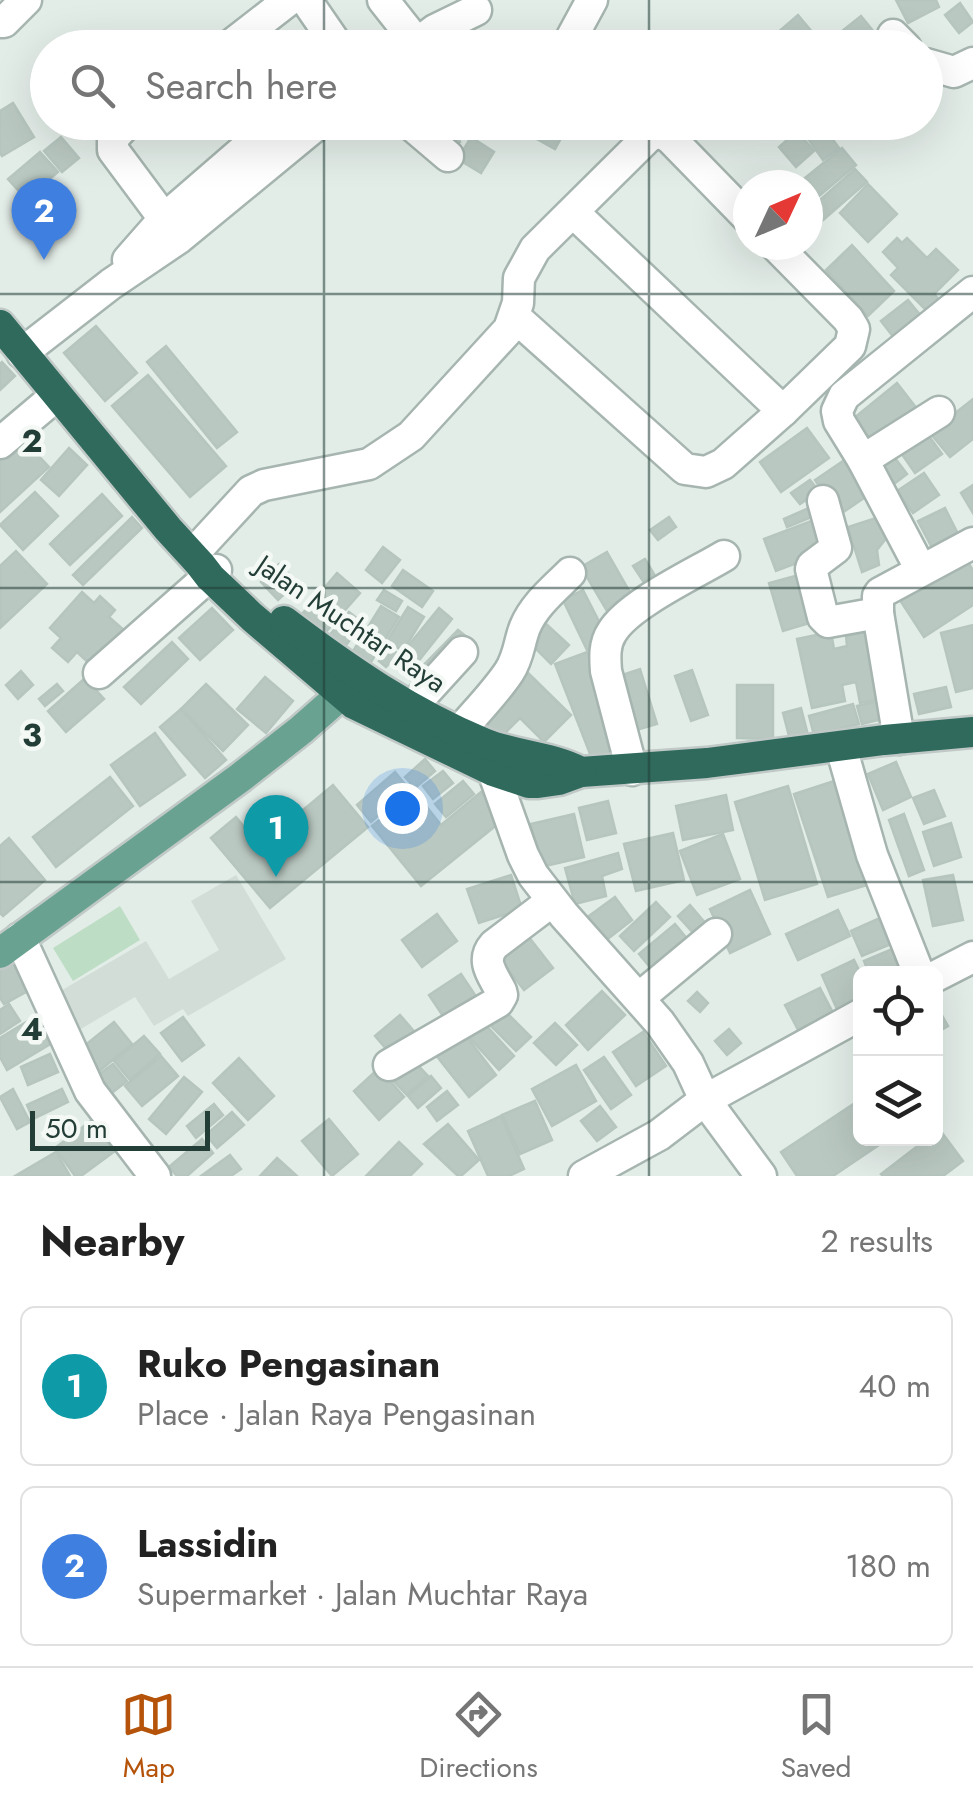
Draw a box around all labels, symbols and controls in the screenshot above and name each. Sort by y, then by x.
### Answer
search box [30,30,943,140]
icon: search [65,58,120,113]
text: Search here [145,58,337,113]
north arrow [733,170,823,260]
pin: 2 [12,178,76,260]
text: 2 [22,418,43,464]
street label: Jalan Muchtar Raya [244,543,454,703]
text: 3 [22,712,42,758]
your location [377,783,428,834]
pin: 1 [244,794,308,877]
map controls [853,966,943,1146]
button: locate [853,966,943,1056]
text: 4 [21,1006,43,1052]
button: layers [853,1056,943,1146]
scale bar [30,1106,210,1150]
text: 50 m [45,1108,108,1149]
text: Nearby [40,1211,184,1272]
text: 2 results [821,1218,933,1264]
text: Ruko Pengasinan [137,1336,440,1391]
text: 1 [66,1363,83,1409]
text: 40 m [859,1363,931,1409]
text: Place · Jalan Raya Pengasinan [137,1391,536,1437]
text: Lassidin [137,1516,278,1571]
text: 2 [64,1543,85,1589]
text: 180 m [845,1543,931,1589]
text: Supermarket · Jalan Muchtar Raya [137,1571,588,1617]
tab: Map [121,1687,176,1788]
tab: Directions [419,1687,538,1788]
tab: Saved [781,1687,852,1788]

